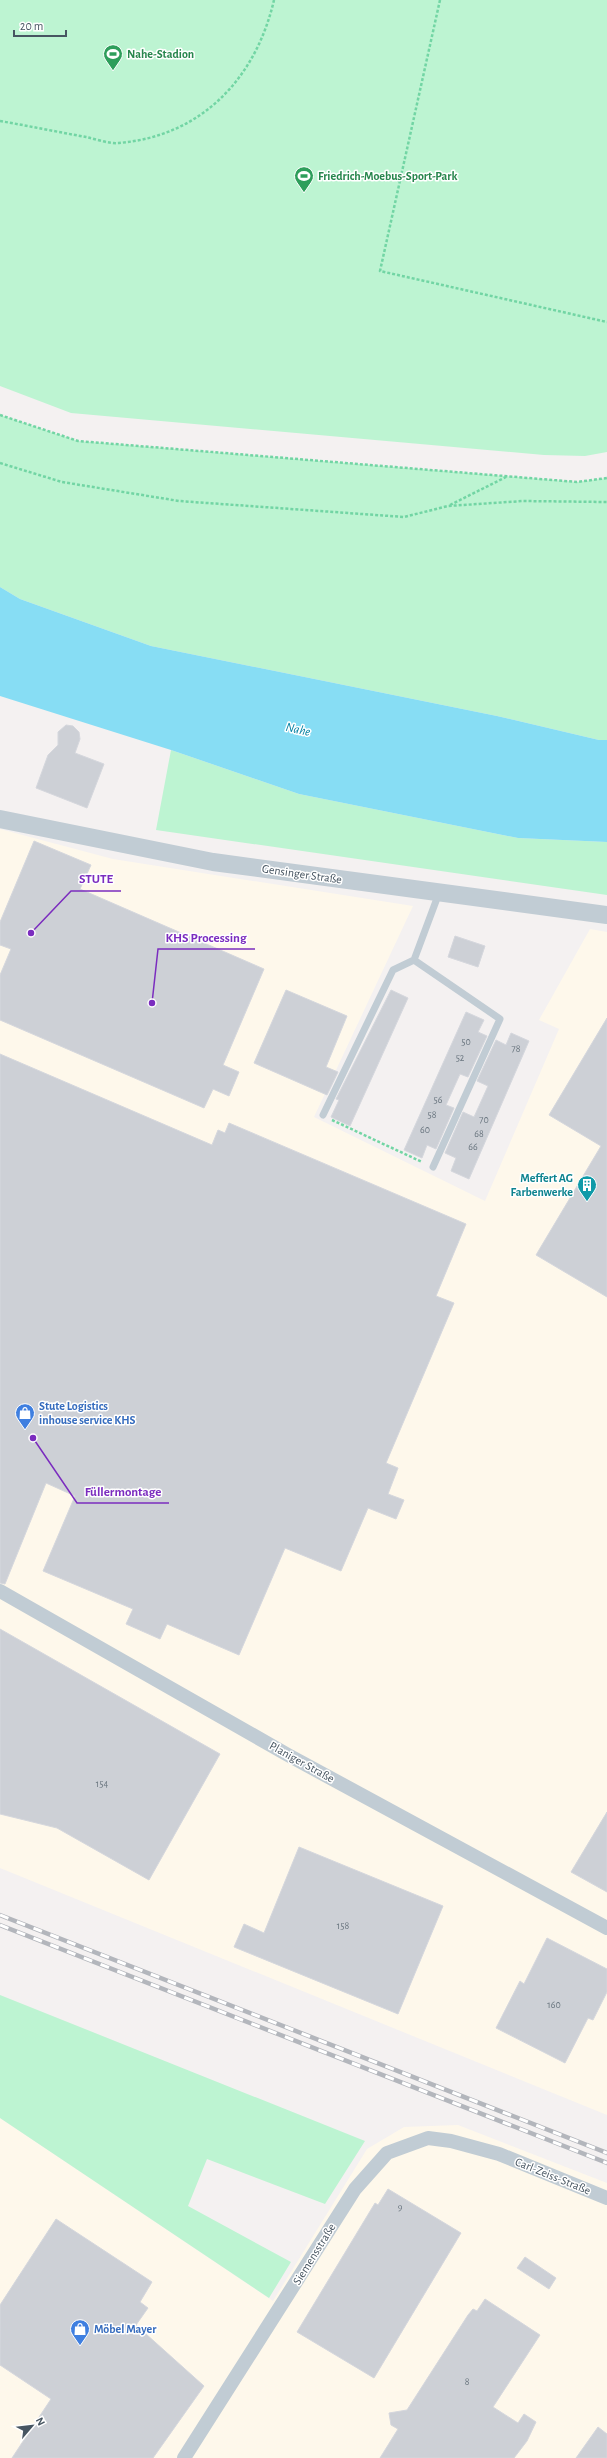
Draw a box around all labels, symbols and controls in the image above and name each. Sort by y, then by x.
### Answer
scale bar [14,12,66,38]
text: 20 m [20,20,43,32]
sports icon: Nahe-Stadion [102,43,124,71]
place label: Nahe-Stadion [127,48,194,60]
sports icon: Friedrich-Moebus-Sport-Park [293,165,315,193]
place label: Friedrich-Moebus-Sport-Park [318,170,457,182]
water label: Nahe [284,721,312,739]
street label: Gensinger Straße [261,862,343,886]
callout: STUTE [71,866,121,891]
text: STUTE [79,873,114,886]
callout: KHS Processing [158,924,255,949]
text: KHS Processing [165,932,247,945]
house number: 50 [461,1037,471,1047]
house number: 78 [512,1044,521,1054]
house number: 52 [456,1053,465,1063]
house number: 56 [434,1095,443,1105]
house number: 58 [428,1110,437,1120]
house number: 70 [479,1115,489,1125]
house number: 60 [420,1125,430,1135]
house number: 68 [474,1129,484,1139]
house number: 66 [468,1142,478,1152]
place label: Meffert AG Farbenwerke [511,1172,573,1198]
building icon: Meffert AG Farbenwerke [576,1174,598,1202]
place label: Stute Logistics inhouse service KHS [39,1400,136,1426]
shop icon: Stute Logistics inhouse service KHS [14,1402,36,1430]
callout: Füllermontage [77,1478,169,1503]
text: Füllermontage [85,1486,161,1499]
street label: Planiger Straße [268,1739,336,1785]
house number: 154 [96,1779,108,1789]
house number: 158 [337,1921,349,1931]
house number: 160 [547,2000,561,2010]
street label: Carl-Zeiss-Straße [514,2155,592,2197]
house number: 9 [398,2202,403,2212]
street label: Siemensstraße [290,2221,338,2287]
shop icon: Möbel Mayer [69,2318,91,2346]
place label: Möbel Mayer [94,2323,157,2336]
house number: 8 [465,2377,470,2387]
north arrow [12,2406,52,2446]
text: N [34,2416,47,2428]

